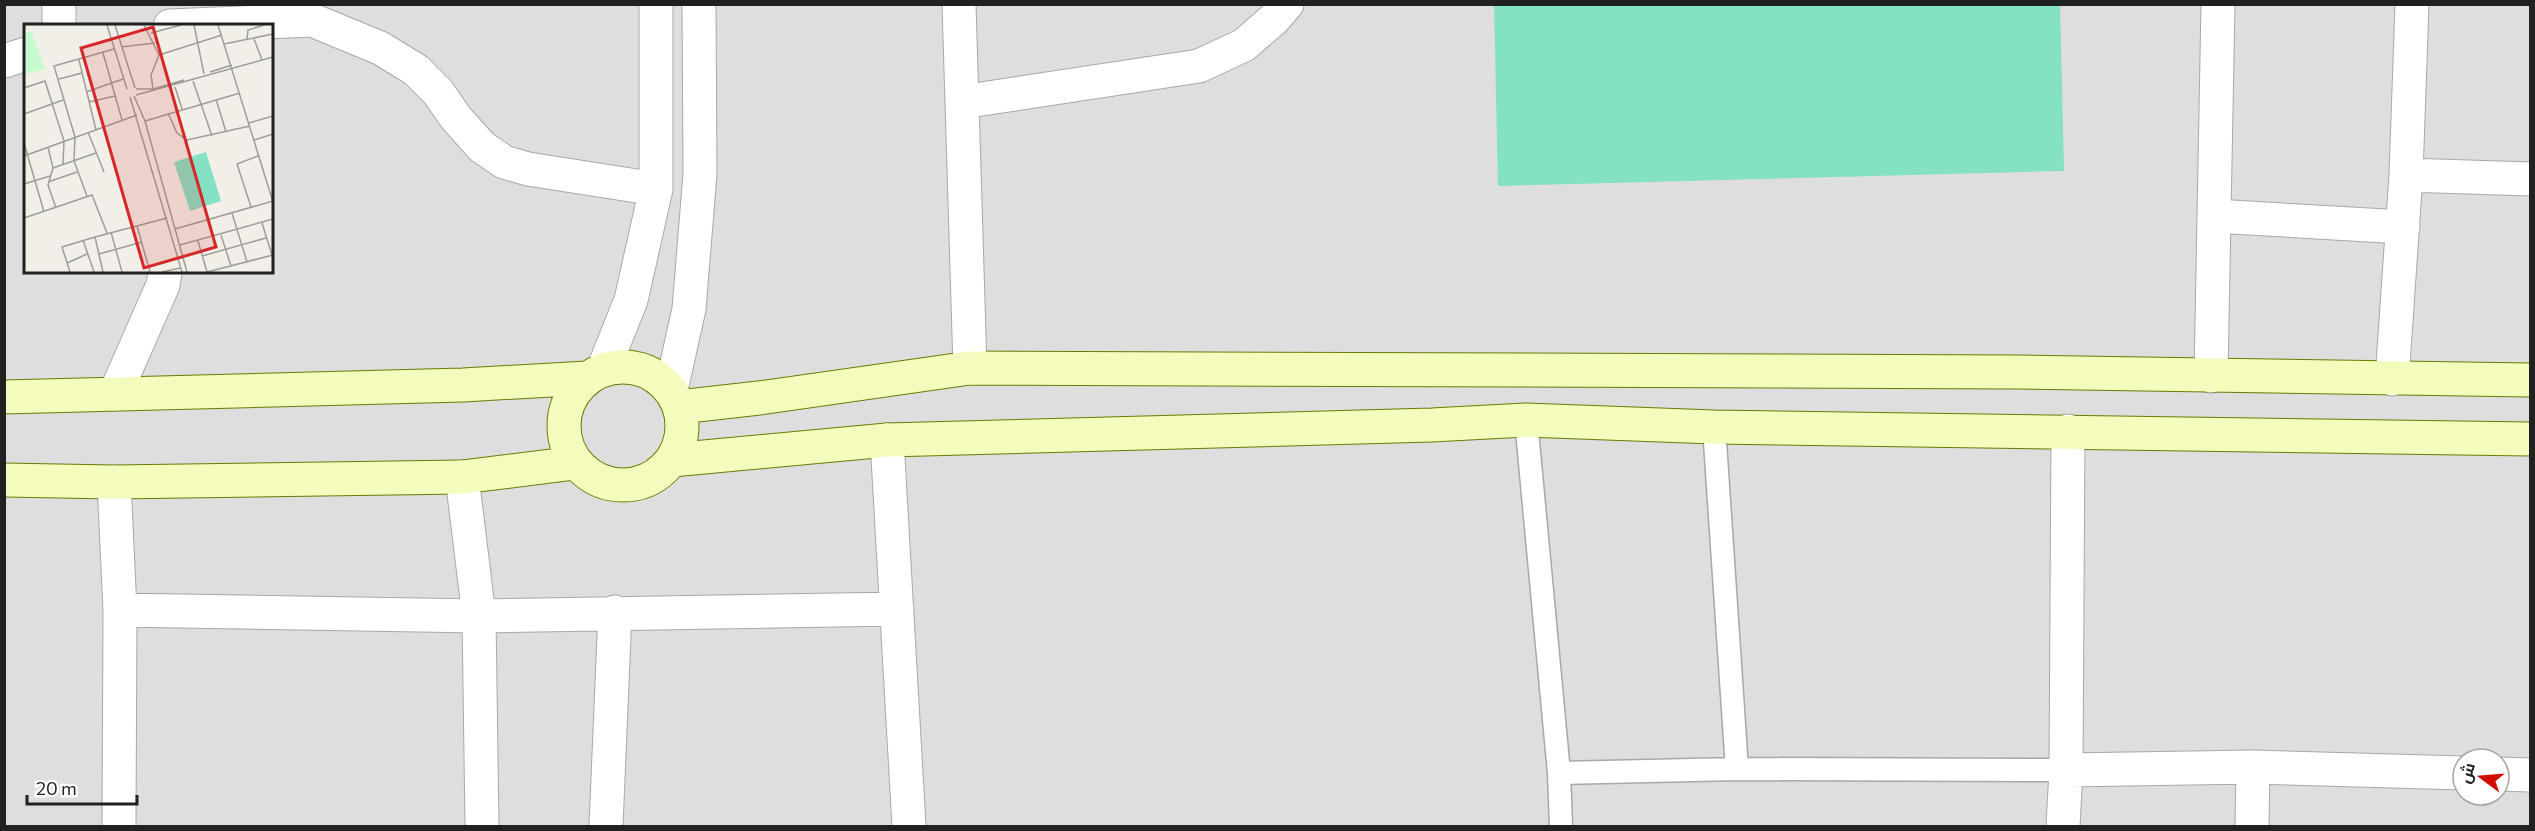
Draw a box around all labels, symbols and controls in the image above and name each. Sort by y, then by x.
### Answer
inset map [24,24,273,273]
north arrow [2451,747,2511,807]
text: ش [2454,760,2479,785]
scale bar [27,768,136,806]
text: 20 m [36,777,77,799]

